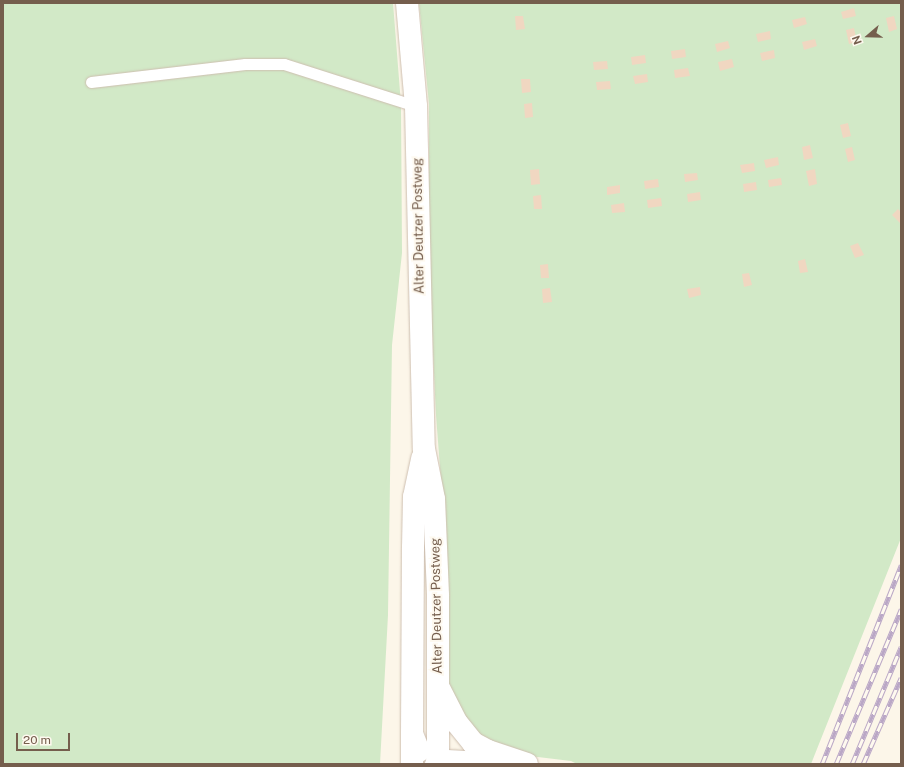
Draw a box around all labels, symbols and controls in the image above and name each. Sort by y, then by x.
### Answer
north arrow [848,16,888,56]
text: N [850,34,864,46]
street label: Alter Deutzer Postweg [410,158,428,294]
street label: Alter Deutzer Postweg [428,538,446,674]
scale bar [18,725,72,751]
text: 20 m [23,733,51,747]

